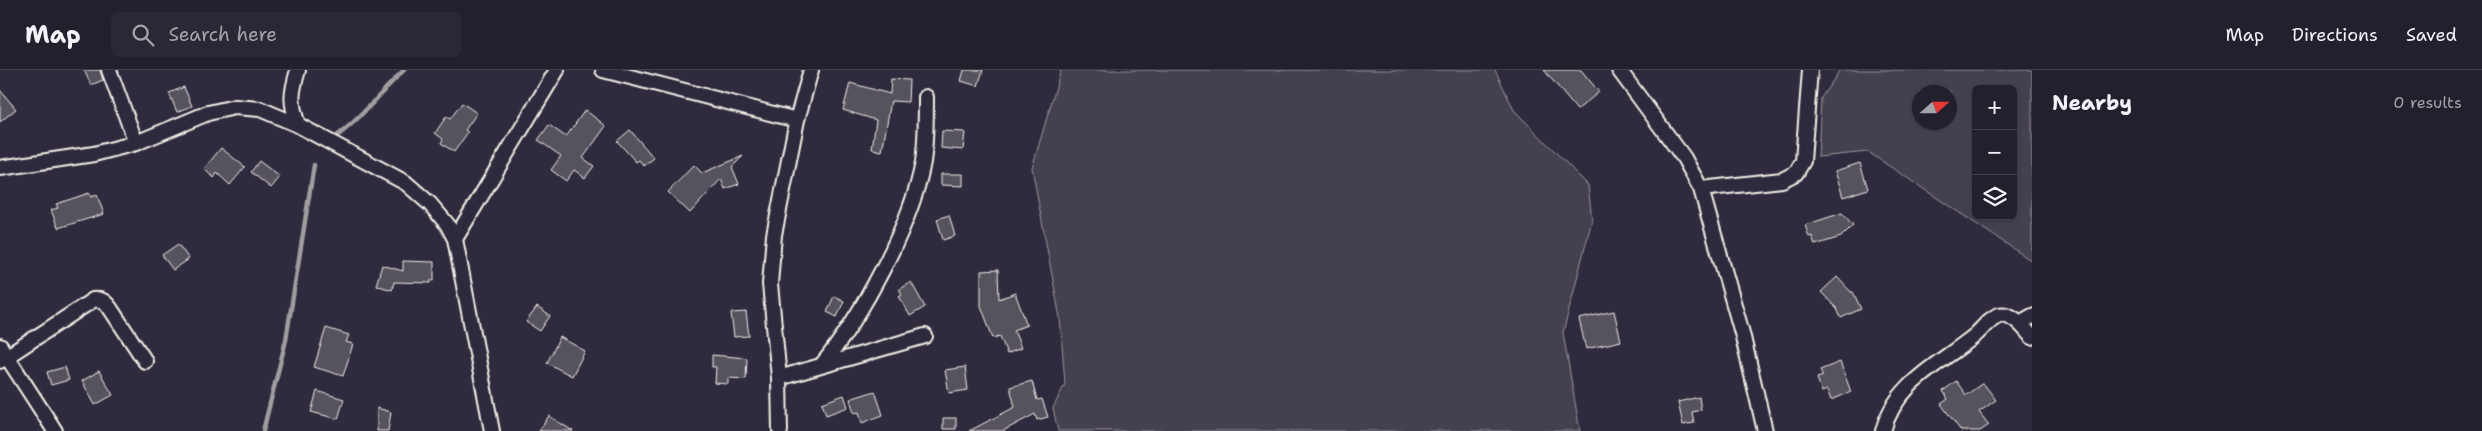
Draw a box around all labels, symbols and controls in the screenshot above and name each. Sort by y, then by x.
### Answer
search box [111,12,461,57]
text: Map [25,19,81,51]
icon: search [129,21,157,49]
text: Search here [169,22,277,47]
text: Map [2226,23,2264,47]
text: Directions [2292,23,2378,47]
text: Saved [2406,23,2457,47]
north arrow [1912,85,1957,130]
map controls [1972,85,2017,220]
button: + [1972,85,2017,130]
text: Nearby [2052,89,2132,117]
text: 0 results [2393,92,2462,113]
button: − [1972,130,2017,175]
button: layers [1972,175,2017,220]

